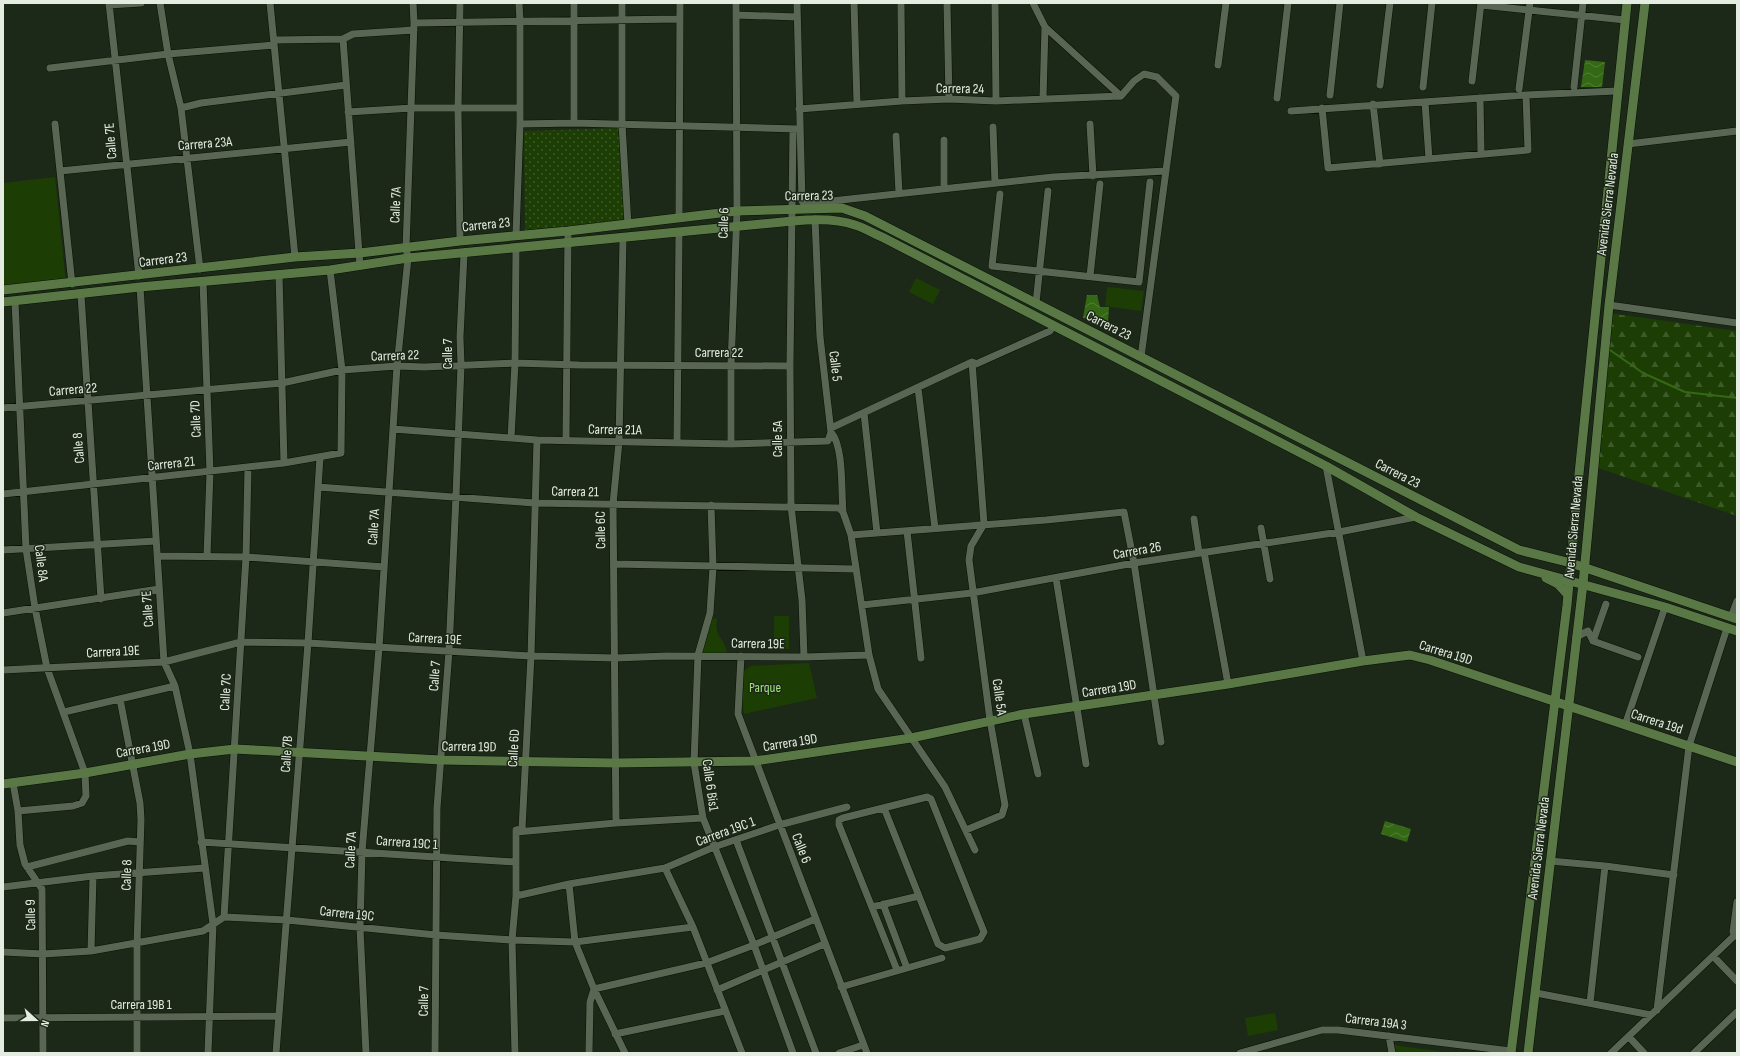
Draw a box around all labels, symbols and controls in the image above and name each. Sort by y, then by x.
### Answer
street label: Carrera 24 [936,80,984,97]
street label: Calle 7E [100,122,121,160]
street label: Carrera 23A [177,133,234,154]
street label: Avenida Sierra Nevada [1593,152,1622,257]
street label: Calle 7A [386,186,405,223]
street label: Carrera 23 [785,187,834,204]
street label: Calle 6 [714,207,733,239]
street label: Carrera 23 [461,213,511,235]
street label: Carrera 23 [138,248,188,271]
street label: Carrera 23 [1083,307,1134,344]
street label: Calle 7 [439,338,456,369]
street label: Carrera 22 [695,344,743,361]
street label: Carrera 22 [371,346,420,365]
street label: Calle 5 [825,350,846,383]
street label: Carrera 22 [48,379,98,400]
street label: Calle 7D [186,400,205,438]
street label: Calle 5A [769,420,786,457]
street label: Carrera 21A [588,421,643,438]
street label: Calle 8 [69,432,88,464]
street label: Carrera 21 [147,453,196,474]
street label: Carrera 23 [1372,455,1423,492]
street label: Avenida Sierra Nevada [1560,475,1586,580]
street label: Carrera 21 [551,483,599,500]
street label: Calle 7A [364,507,383,546]
street label: Calle 6C [592,511,609,549]
street label: Carrera 26 [1112,538,1163,563]
street label: Calle 8A [31,544,52,584]
street label: Calle 7E [138,590,157,628]
street label: Carrera 19E [408,629,462,648]
street label: Carrera 19E [731,635,785,652]
street label: Carrera 19D [1417,636,1475,669]
street label: Carrera 19E [86,642,140,661]
street label: Calle 7 [425,660,444,692]
street label: Calle 7C [216,673,235,711]
street label: Carrera 19D [1081,676,1138,701]
street label: Calle 5A [989,678,1011,717]
park label: Parque [749,679,781,696]
street label: Carrera 19d [1629,705,1685,738]
street label: Calle 6D [504,728,523,767]
street label: Carrera 19D [762,730,819,755]
street label: Carrera 19D [115,735,172,762]
street label: Calle 7B [277,735,296,773]
street label: Carrera 19D [441,738,497,755]
street label: Calle 6 Bis1 [698,758,723,812]
street label: Avenida Sierra Nevada [1524,796,1553,901]
street label: Carrera 19C 1 [693,813,757,850]
street label: Calle 7A [341,830,360,869]
street label: Calle 6 [788,831,815,866]
street label: Carrera 19C 1 [376,832,438,853]
street label: Calle 8 [117,859,136,891]
street label: Calle 9 [22,899,39,931]
street label: Carrera 19C [319,902,375,925]
street label: Calle 7 [415,985,432,1016]
street label: Carrera 19B 1 [110,996,172,1013]
north arrow [16,1000,56,1040]
street label: Carrera 19A 3 [1344,1009,1408,1034]
text: N [38,1018,52,1029]

